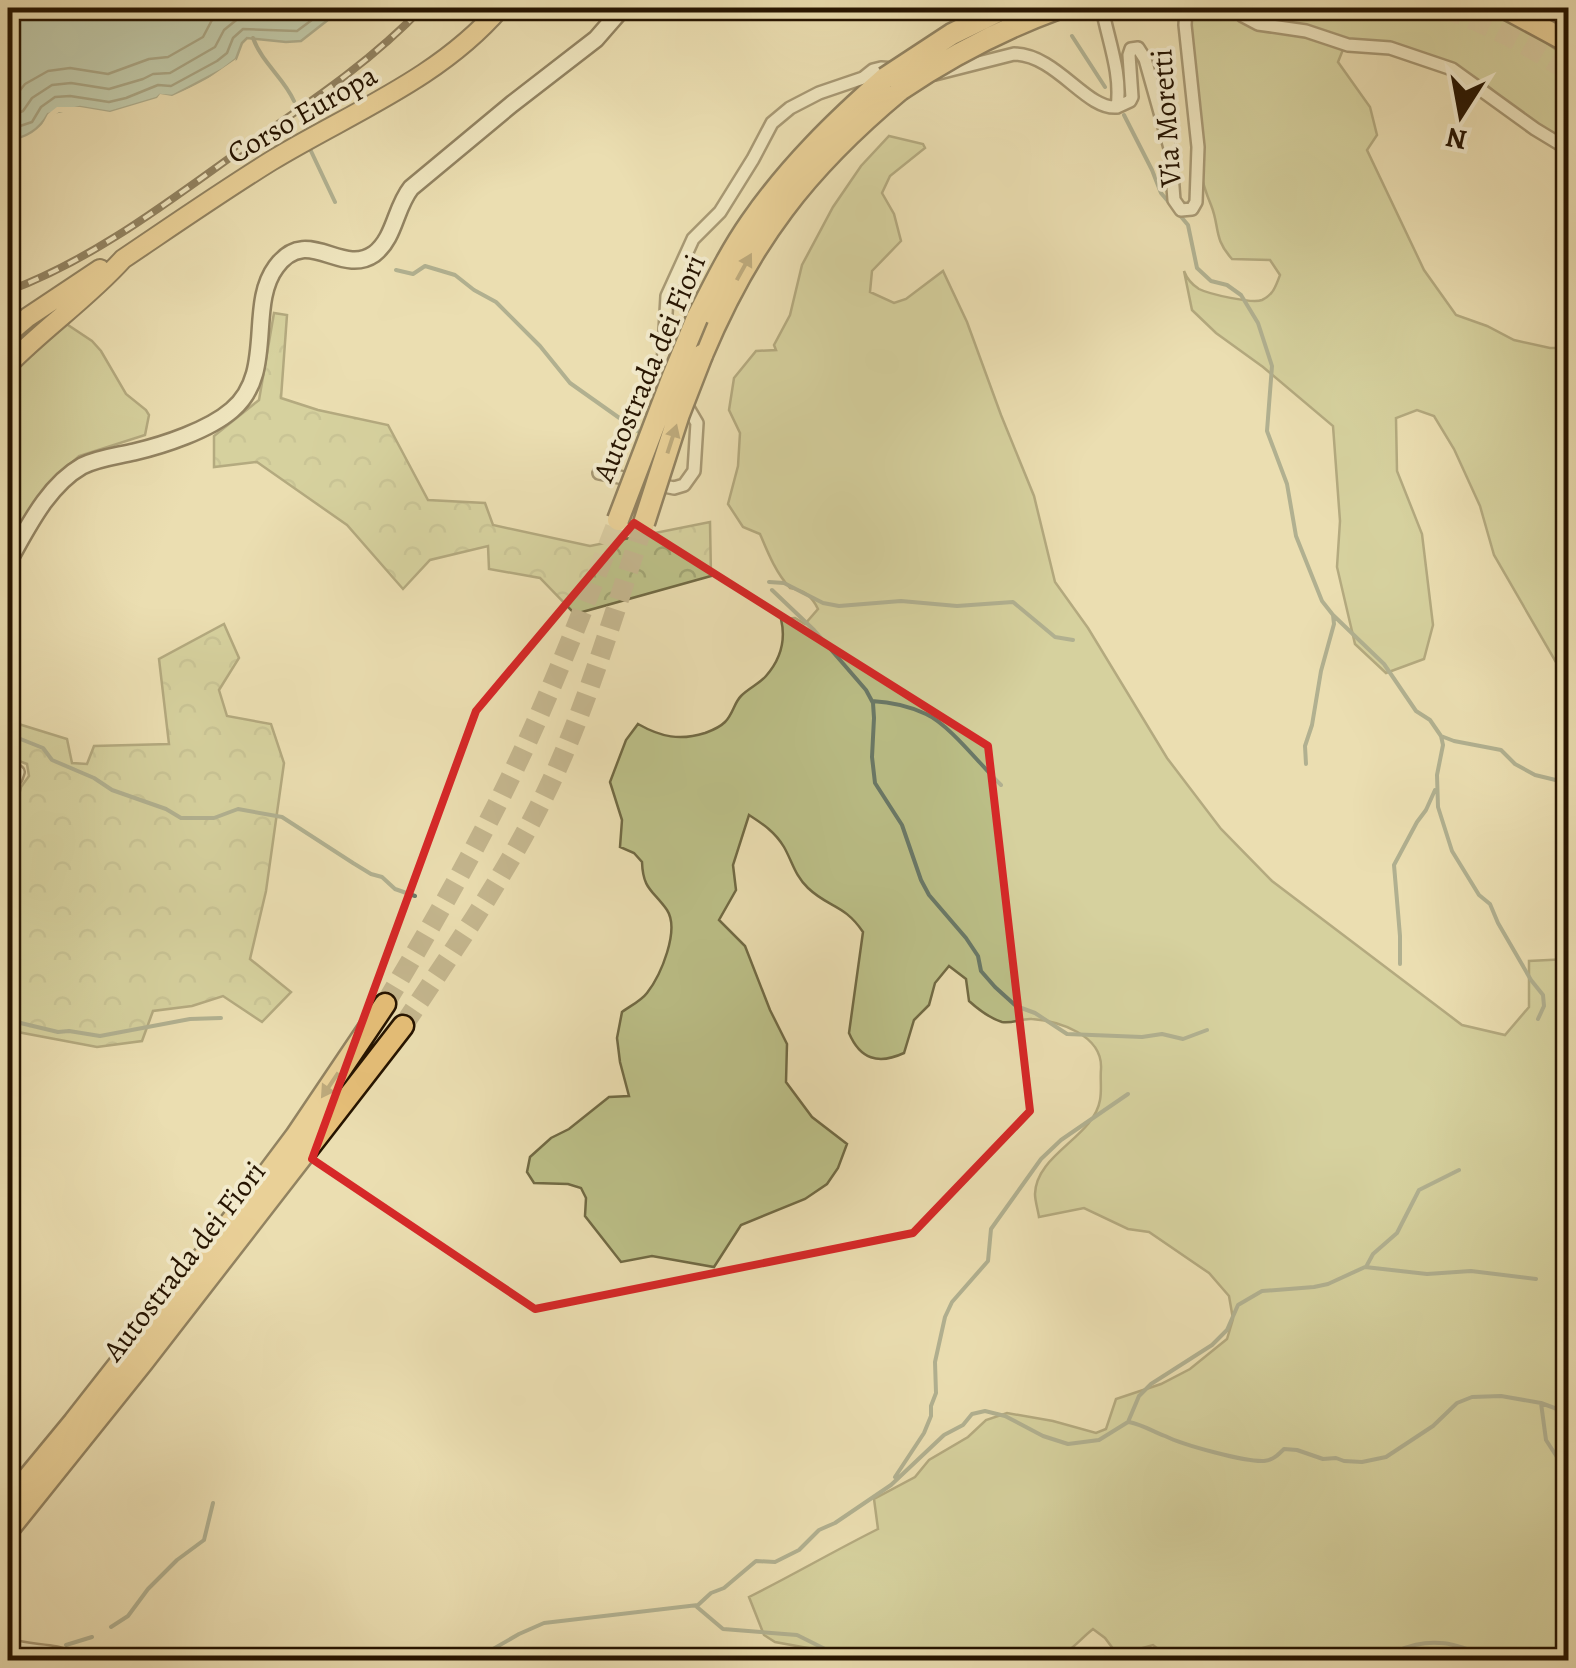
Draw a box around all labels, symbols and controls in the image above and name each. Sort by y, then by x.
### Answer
street label: Via Moretti [1141,48,1191,189]
street label: Corso Europa [220,55,384,173]
north arrow [1411,65,1511,165]
text: N [1443,118,1470,159]
street label: Autostrada dei Fiori [583,248,715,489]
one-way arrow [736,253,753,282]
one-way arrow [665,423,680,453]
one-way arrow [322,1071,340,1098]
street label: Autostrada dei Fiori [93,1153,275,1370]

